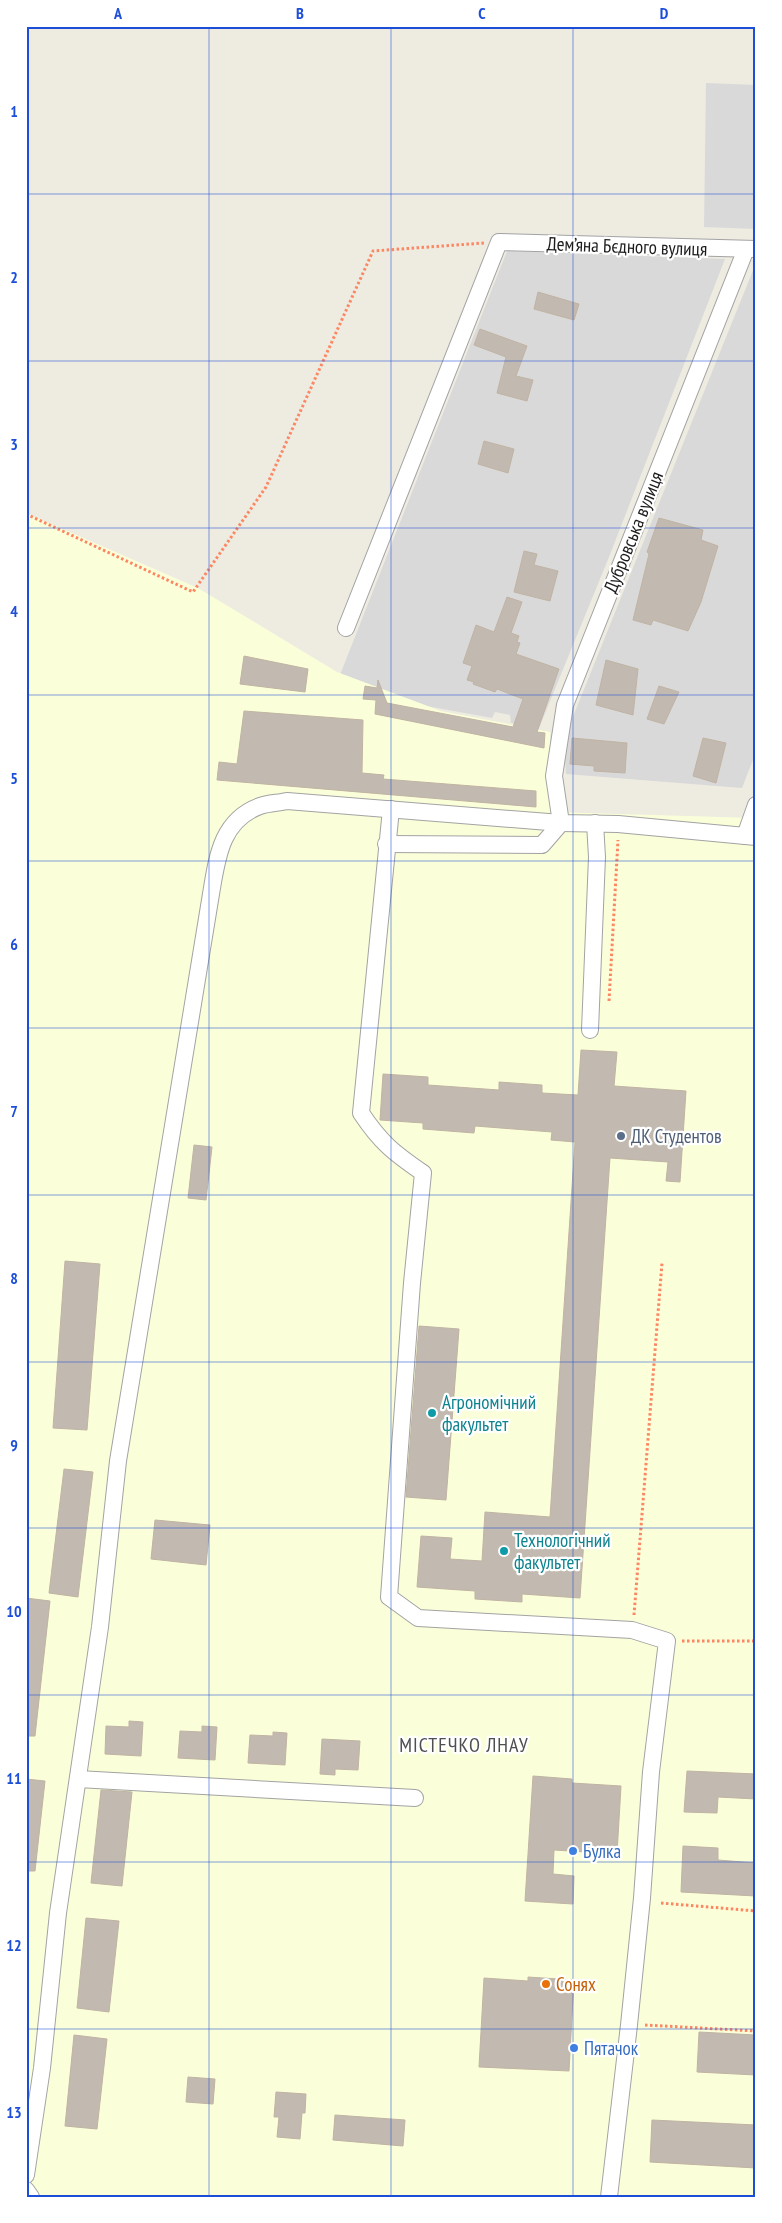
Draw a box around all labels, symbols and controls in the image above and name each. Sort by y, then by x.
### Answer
text: A [113,3,123,23]
text: B [296,3,304,23]
text: C [478,3,486,23]
text: D [660,3,669,23]
text: 1 [10,101,18,121]
street label: Дем’яна Бєдного вулиця [546,231,708,261]
text: 2 [10,267,18,287]
text: 3 [10,434,18,454]
street label: Дубровська вулиця [598,468,668,596]
text: 4 [10,601,18,621]
text: 5 [10,768,18,788]
text: 6 [10,934,18,954]
text: 7 [10,1101,18,1121]
place label: ДК Студентов [631,1124,722,1148]
marker: ДК Студентов [615,1130,627,1142]
text: 8 [10,1268,18,1288]
place label: Агрономічний факультет [442,1390,536,1436]
marker: Агрономічний факультет [426,1407,438,1419]
text: 9 [10,1435,18,1455]
place label: Технологічний факультет [514,1528,611,1574]
marker: Технологічний факультет [498,1545,510,1557]
text: 10 [6,1601,22,1621]
district label: МІСТЕЧКО ЛНАУ [399,1732,529,1758]
text: 11 [6,1768,22,1788]
place label: Булка [583,1839,621,1863]
marker: Булка [567,1845,579,1857]
text: 12 [6,1935,22,1955]
place label: Сонях [556,1972,596,1996]
marker: Сонях [540,1978,552,1990]
place label: Пятачок [584,2036,639,2060]
marker: Пятачок [568,2042,580,2054]
text: 13 [6,2102,22,2122]

